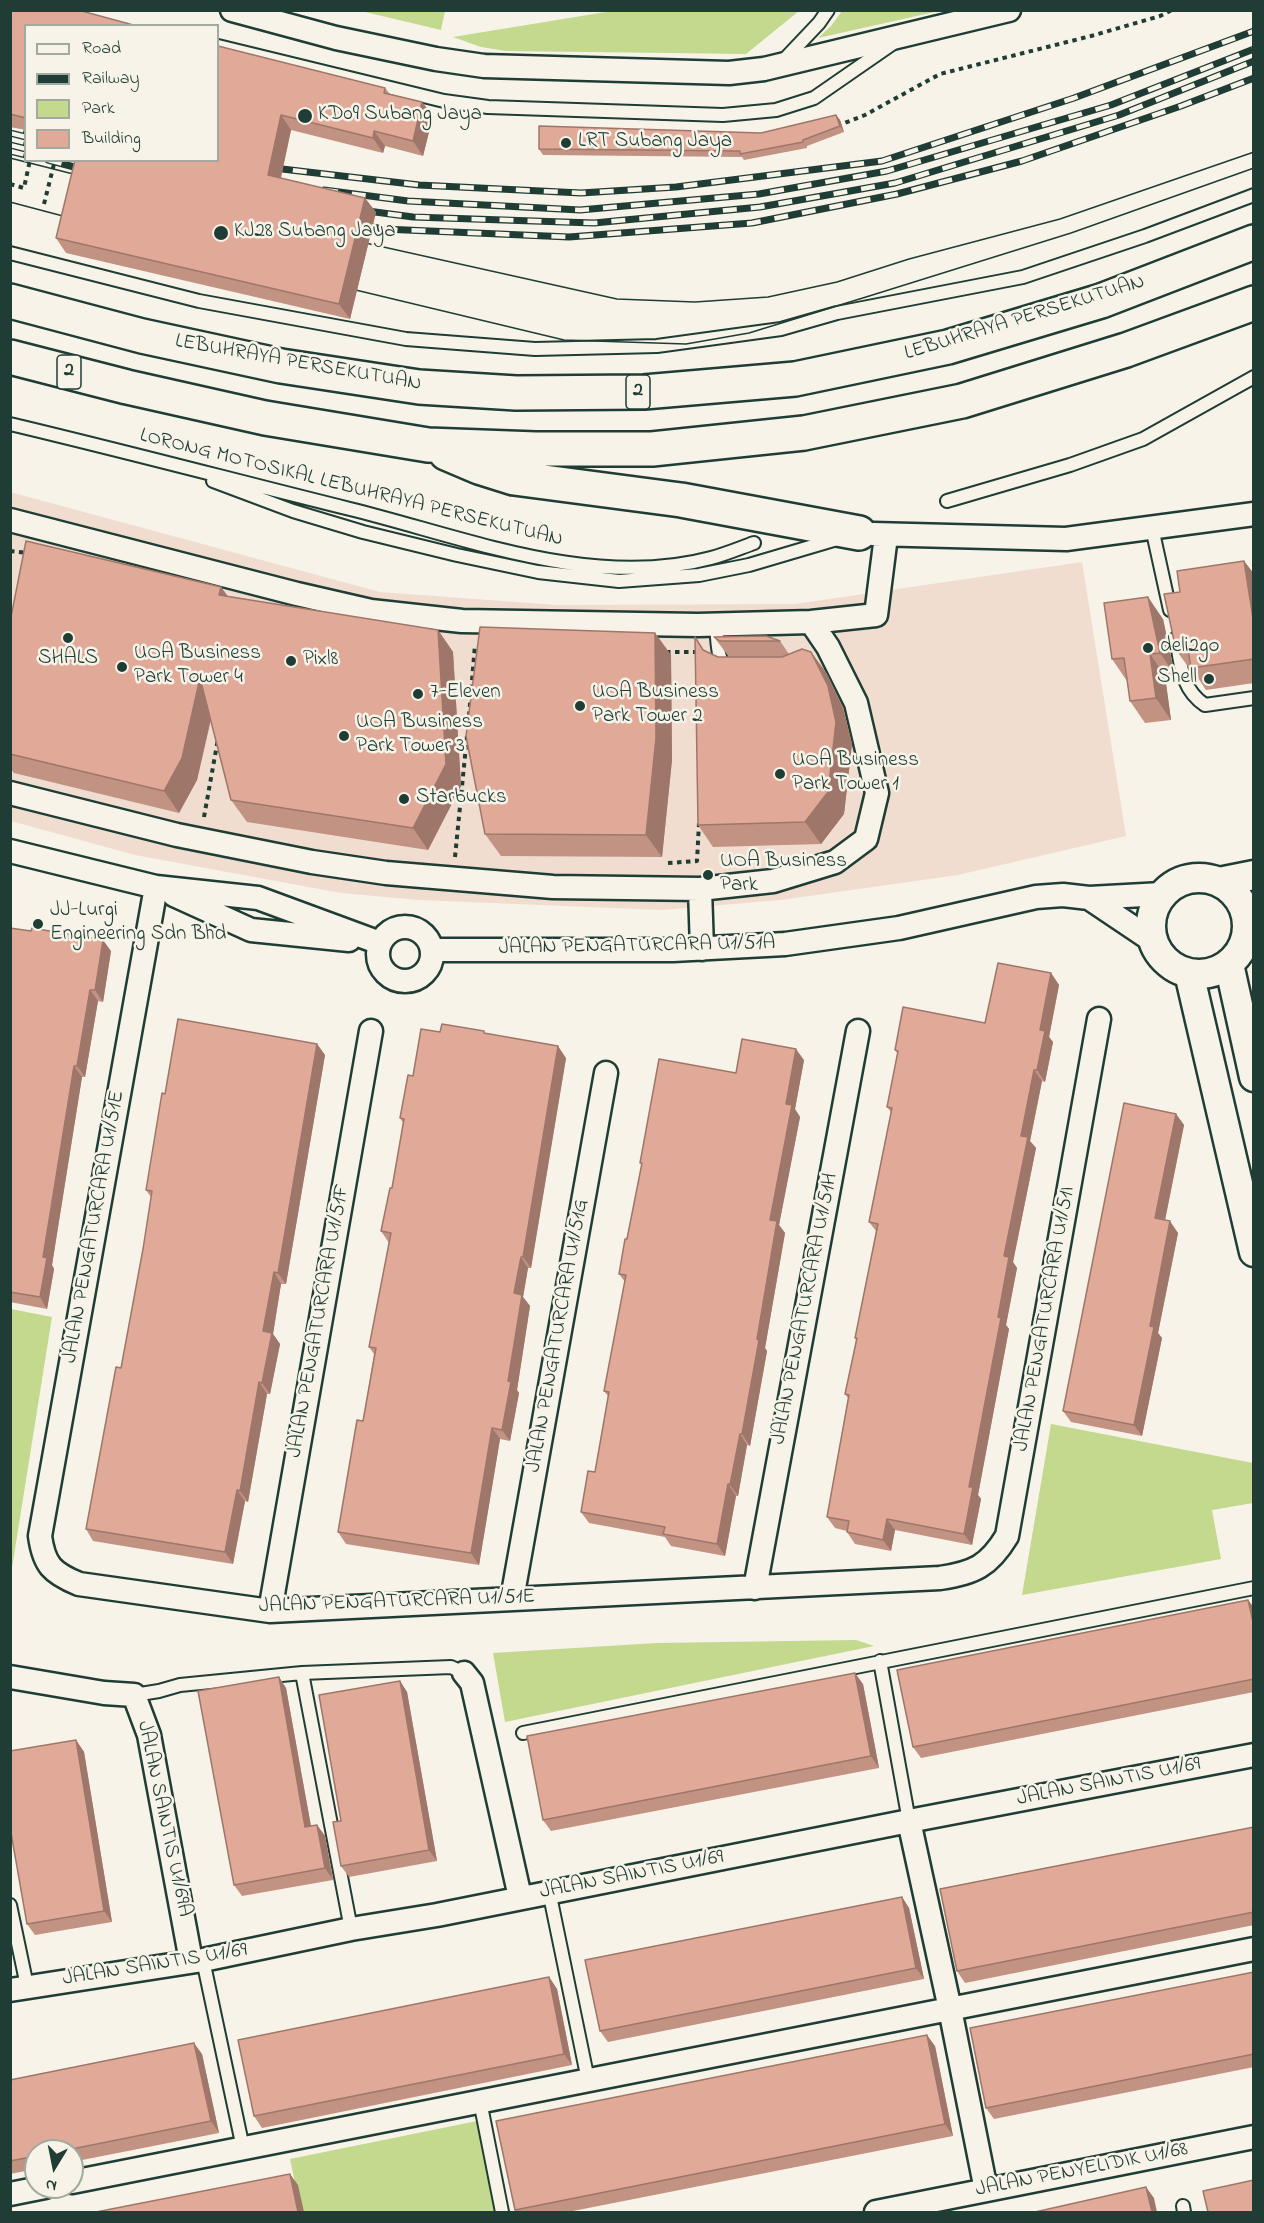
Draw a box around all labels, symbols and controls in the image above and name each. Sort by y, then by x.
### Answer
legend [24,24,219,162]
text: Road [82,36,121,62]
text: Railway [82,66,139,92]
text: Park [82,96,115,122]
place label: KD09 Subang Jaya [318,103,482,129]
marker: KD09 Subang Jaya [296,107,314,125]
text: Building [82,126,141,152]
place label: LRT Subang Jaya [578,130,732,156]
marker: LRT Subang Jaya [559,136,573,150]
place label: KJ28 Subang Jaya [234,220,396,246]
marker: KJ28 Subang Jaya [212,224,230,242]
street label: LEBUHRAYA PERSEKUTUAN [902,270,1148,368]
street label: LEBUHRAYA PERSEKUTUAN [173,330,423,398]
road number: 2 [57,355,81,389]
road number: 2 [626,375,650,409]
street label: LORONG MOTOSIKAL LEBUHRAYA PERSEKUTUAN [137,424,565,554]
marker: SHALS [61,631,75,645]
place label: deli2go [1160,635,1219,661]
marker: deli2go [1141,641,1155,655]
place label: UOA Business Park Tower 4 [134,642,261,692]
place label: SHALS [38,647,98,673]
place label: Pixl8 [303,648,338,674]
marker: Pixl8 [284,654,298,668]
marker: UOA Business Park Tower 4 [115,660,129,674]
place label: Shell [1157,666,1197,692]
marker: Shell [1202,672,1216,686]
place label: 7-Eleven [430,681,501,707]
place label: UOA Business Park Tower 2 [592,681,719,731]
marker: 7-Eleven [411,687,425,701]
marker: UOA Business Park Tower 2 [573,699,587,713]
place label: UOA Business Park Tower 3 [356,711,483,761]
marker: UOA Business Park Tower 3 [337,729,351,743]
place label: UOA Business Park Tower 1 [792,749,919,799]
marker: UOA Business Park Tower 1 [773,767,787,781]
place label: Starbucks [416,786,507,812]
marker: Starbucks [397,792,411,806]
place label: UOA Business Park [720,850,847,900]
marker: UOA Business Park [701,868,715,882]
place label: JJ-Lurgi Engineering Sdn Bhd [50,899,226,949]
marker: JJ-Lurgi Engineering Sdn Bhd [31,917,45,931]
street label: JALAN PENGATURCARA U1/51A [498,932,776,962]
street label: JALAN PENGATURCARA U1/51E [59,1089,131,1365]
street label: JALAN PENGATURCARA U1/51H [767,1171,845,1447]
street label: JALAN PENGATURCARA U1/51F [284,1182,356,1460]
street label: JALAN PENGATURCARA U1/51I [1010,1185,1082,1453]
street label: JALAN PENGATURCARA U1/51G [523,1197,595,1475]
street label: JALAN PENGATURCARA U1/51E [258,1586,536,1620]
street label: JALAN SAINTIS U1/69A [130,1719,196,1919]
street label: JALAN SAINTIS U1/69 [1015,1753,1203,1813]
street label: JALAN SAINTIS U1/69 [538,1846,726,1906]
street label: JALAN SAINTIS U1/69 [61,1939,249,1993]
street label: JALAN PENYELIDIK U1/68 [974,2138,1190,2204]
north arrow [24,2139,84,2199]
text: N [44,2172,59,2198]

